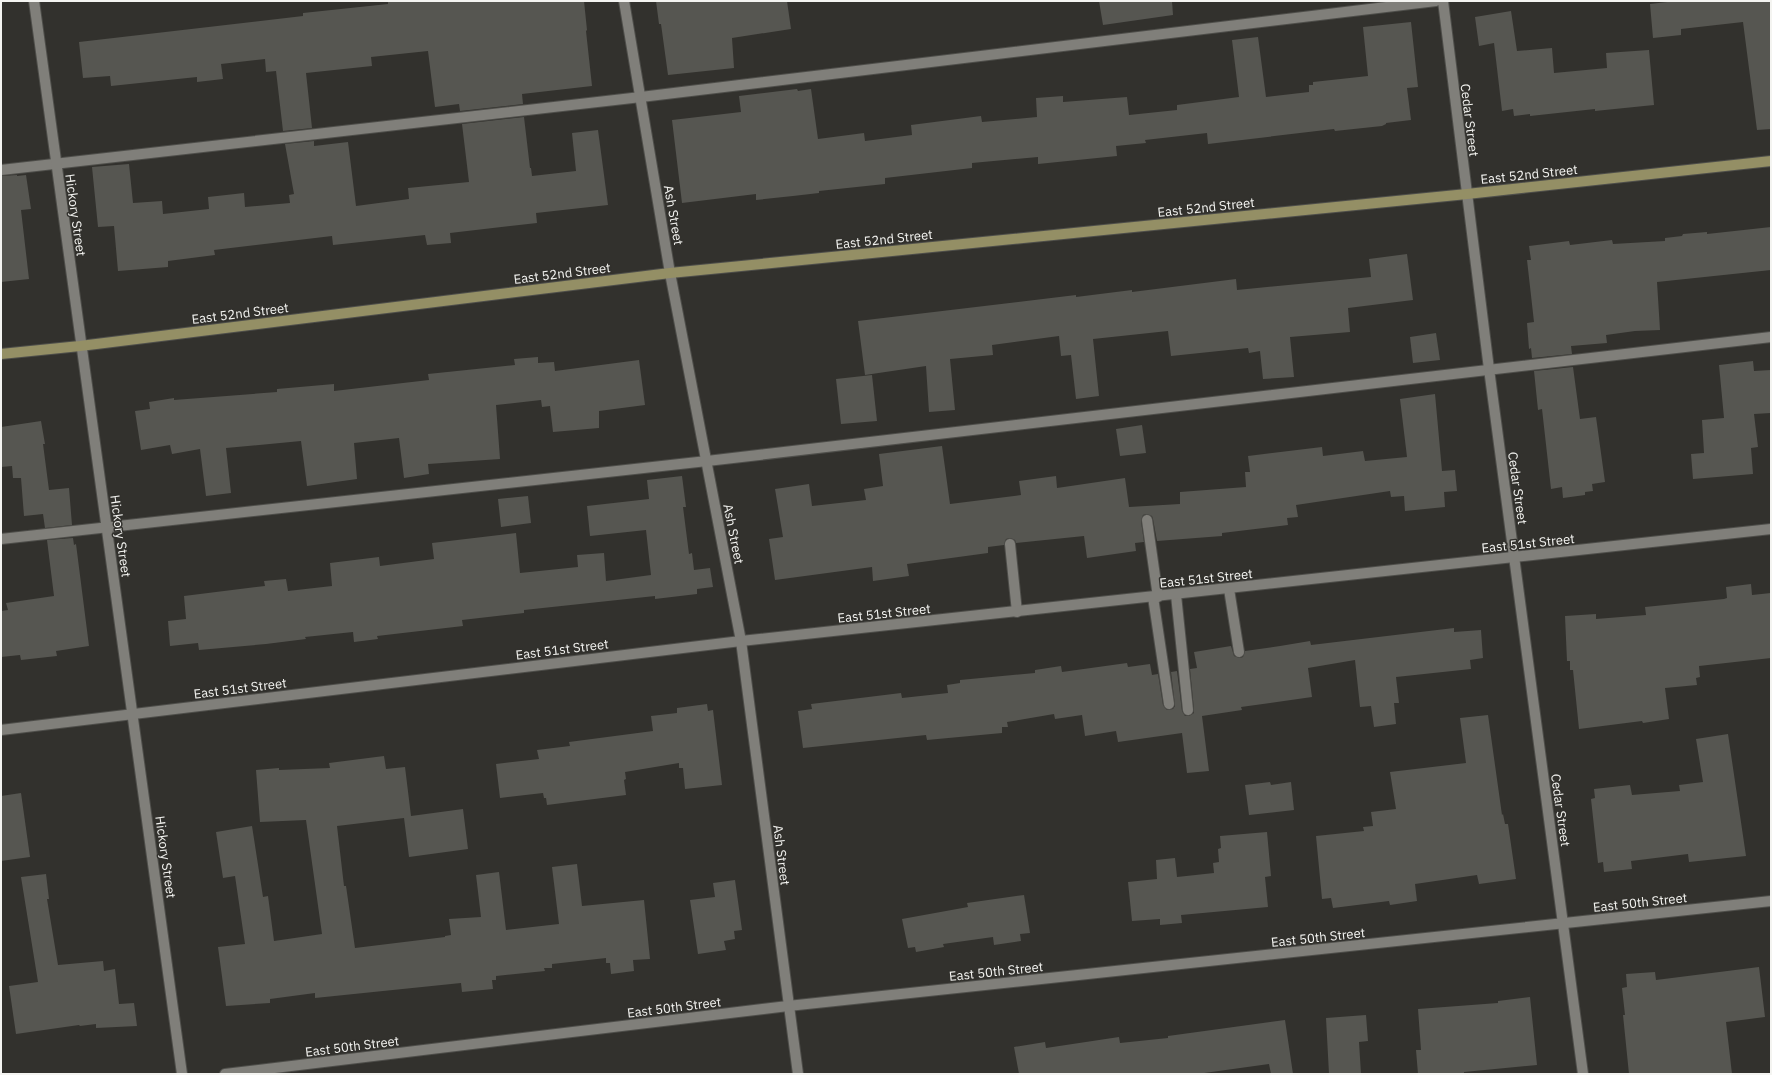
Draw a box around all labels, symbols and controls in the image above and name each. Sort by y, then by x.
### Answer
street label: Cedar Street [1457,83,1482,157]
street label: East 52nd Street [1480,161,1579,188]
street label: Hickory Street [61,173,90,257]
street label: Ash Street [660,184,687,246]
street label: East 52nd Street [1157,194,1256,221]
street label: East 52nd Street [835,226,934,253]
street label: East 52nd Street [513,259,612,288]
street label: East 52nd Street [191,299,290,328]
street label: Cedar Street [1504,451,1531,525]
street label: Hickory Street [106,494,135,578]
street label: Ash Street [719,503,748,566]
street label: East 51st Street [1481,530,1575,557]
street label: East 51st Street [1159,565,1253,592]
street label: East 51st Street [837,600,931,627]
street label: East 51st Street [515,635,610,664]
street label: East 51st Street [193,674,288,703]
street label: Cedar Street [1547,773,1574,847]
street label: Hickory Street [151,815,180,899]
street label: Ash Street [769,824,794,886]
street label: East 50th Street [1592,889,1688,916]
street label: East 50th Street [1270,924,1366,951]
street label: East 50th Street [948,958,1044,985]
street label: East 50th Street [626,993,722,1022]
street label: East 50th Street [304,1032,400,1061]

